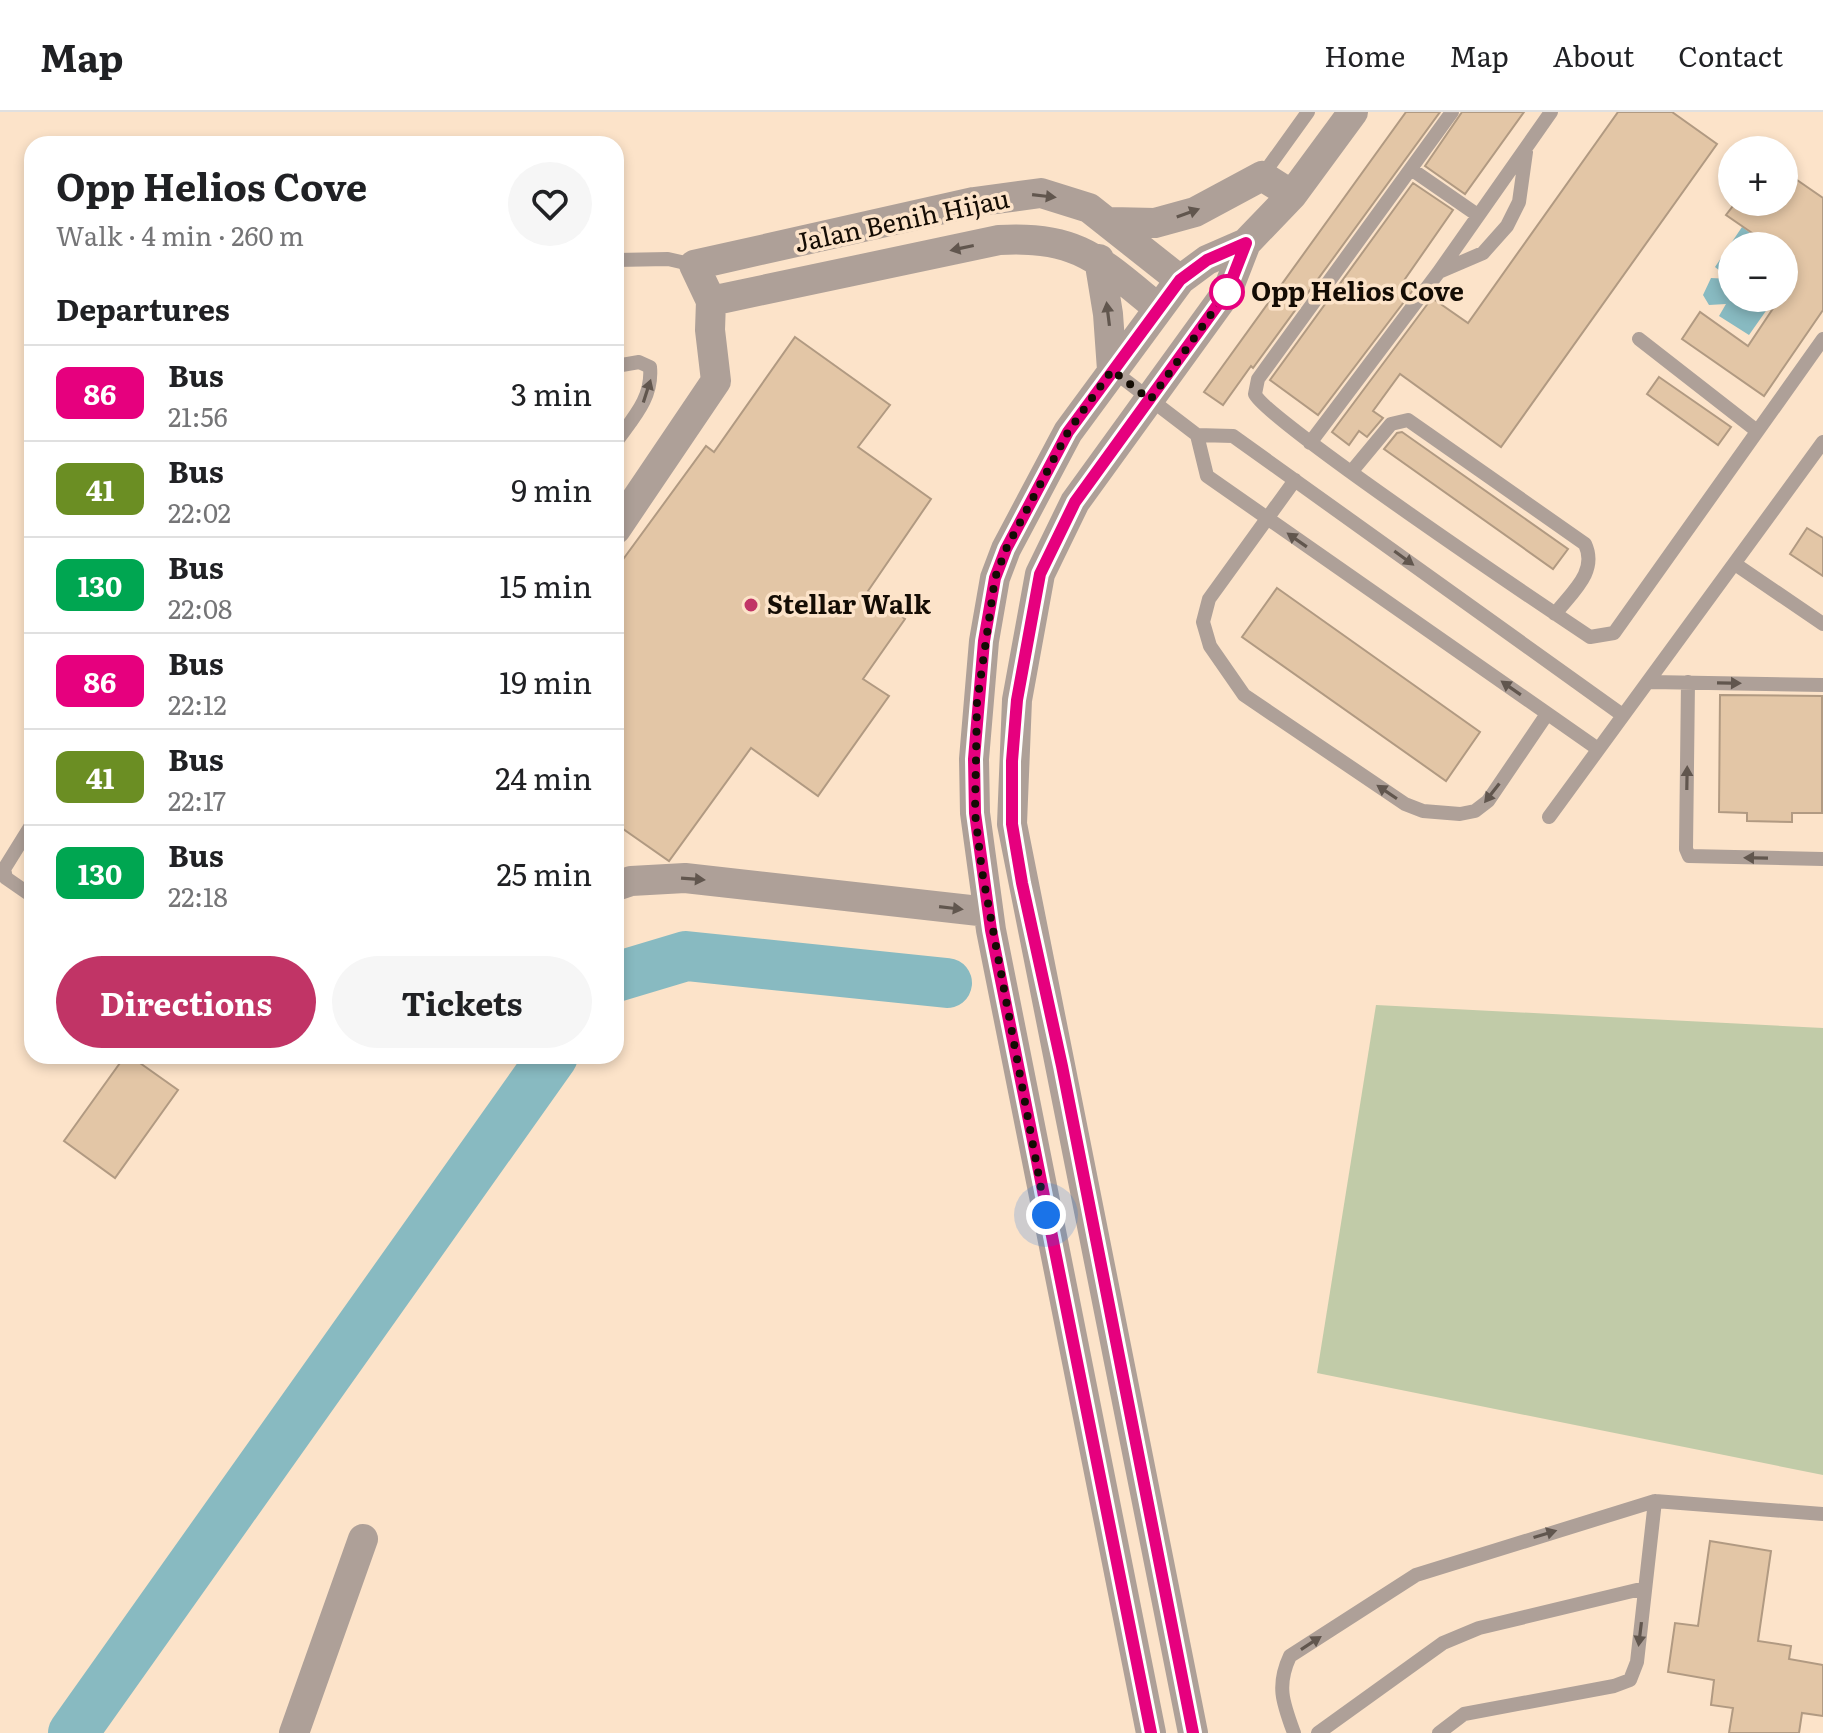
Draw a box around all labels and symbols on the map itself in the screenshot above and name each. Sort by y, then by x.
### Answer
street label: Jalan Benih Hijau [790,177,1013,260]
one-way arrow [1032,190,1057,203]
one-way arrow [1176,207,1200,219]
one-way arrow [949,242,974,255]
place label: Opp Helios Cove [1251,270,1464,309]
marker: Opp Helios Cove [1210,275,1244,309]
one-way arrow [1101,301,1114,326]
one-way arrow [641,379,654,403]
one-way arrow [1287,533,1308,548]
one-way arrow [1394,550,1415,566]
place label: Stellar Walk [767,583,931,622]
marker: Stellar Walk [742,596,760,614]
one-way arrow [1717,677,1742,689]
one-way arrow [1500,681,1521,696]
one-way arrow [1681,765,1693,790]
one-way arrow [1485,783,1501,803]
one-way arrow [1376,785,1397,800]
one-way arrow [1743,852,1768,864]
one-way arrow [681,873,706,886]
one-way arrow [939,901,964,914]
your location [1026,1195,1066,1235]
one-way arrow [1533,1527,1557,1540]
one-way arrow [1633,1622,1646,1647]
one-way arrow [1300,1636,1322,1650]

